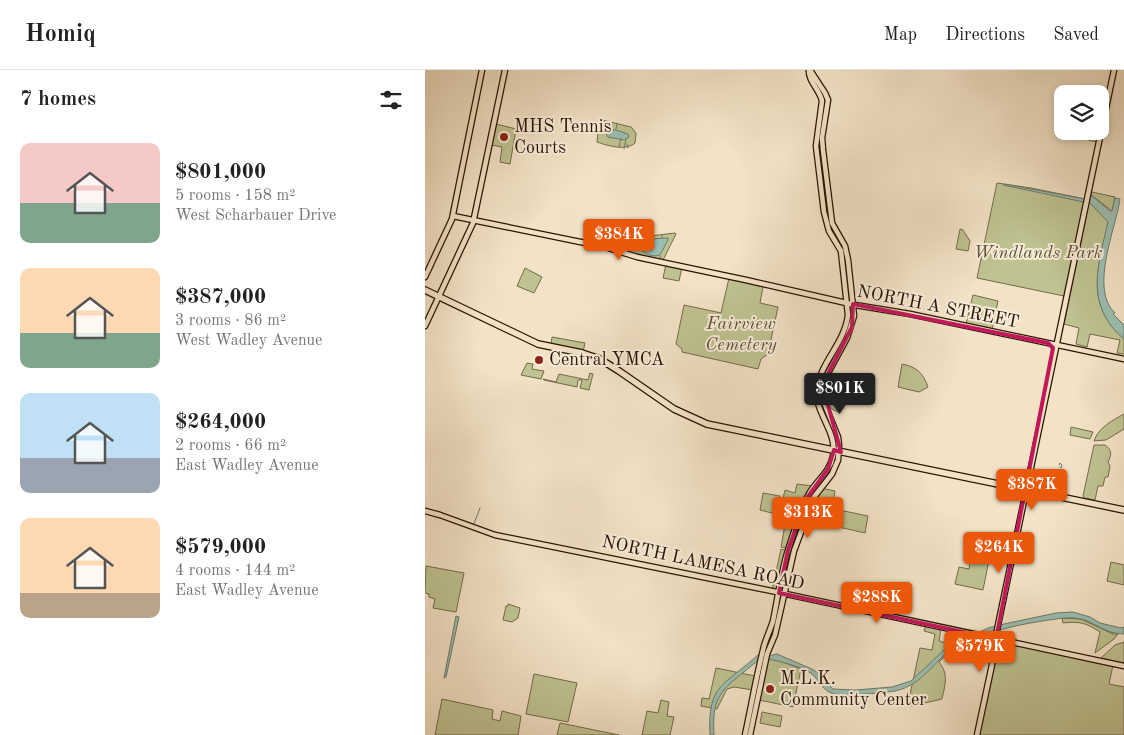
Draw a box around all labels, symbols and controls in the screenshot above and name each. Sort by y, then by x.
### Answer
text: Homiq [25,23,96,47]
text: Map [884,26,917,44]
text: Directions [945,26,1025,44]
text: Saved [1053,26,1099,44]
map controls [1054,85,1109,140]
button: layers [1054,85,1109,140]
icon: filters [377,86,405,114]
text: 7 homes [20,89,96,110]
place label: MHS Tennis Courts [514,118,612,157]
marker: MHS Tennis Courts [498,131,510,143]
text: $801,000 [175,162,266,183]
icon: home [60,163,120,223]
text: 5 rooms · 158 m² [175,188,295,204]
text: West Scharbauer Drive [175,208,336,224]
pin: $384K [584,218,654,261]
text: $384K [594,227,644,243]
park label: Windlands Park [973,244,1103,262]
street label: NORTH A STREET [855,282,1021,332]
text: $387,000 [175,287,266,308]
icon: home [60,288,120,348]
text: 3 rooms · 86 m² [175,313,286,329]
park label: Fairview Cemetery [705,315,777,354]
text: West Wadley Avenue [175,333,322,349]
place label: Central YMCA [549,351,665,369]
marker: Central YMCA [533,354,545,366]
pin: $801K [805,372,875,415]
text: $801K [815,381,865,397]
text: $264,000 [175,412,266,433]
icon: home [60,413,120,473]
text: 2 rooms · 66 m² [175,438,286,454]
text: East Wadley Avenue [175,458,319,474]
pin: $387K [997,468,1067,511]
text: $387K [1007,477,1057,493]
pin: $313K [773,496,843,539]
text: $313K [783,505,833,521]
pin: $264K [964,532,1034,574]
street label: NORTH LAMESA ROAD [600,533,806,593]
text: $579,000 [175,537,266,558]
icon: home [60,538,120,598]
text: $264K [974,540,1024,556]
text: 4 rooms · 144 m² [175,563,295,579]
pin: $288K [842,582,912,624]
text: East Wadley Avenue [175,583,319,599]
text: $288K [852,590,902,606]
pin: $579K [945,630,1015,673]
text: $579K [955,639,1005,655]
place label: M.L.K. Community Center [780,670,927,709]
marker: M.L.K. Community Center [764,683,776,695]

